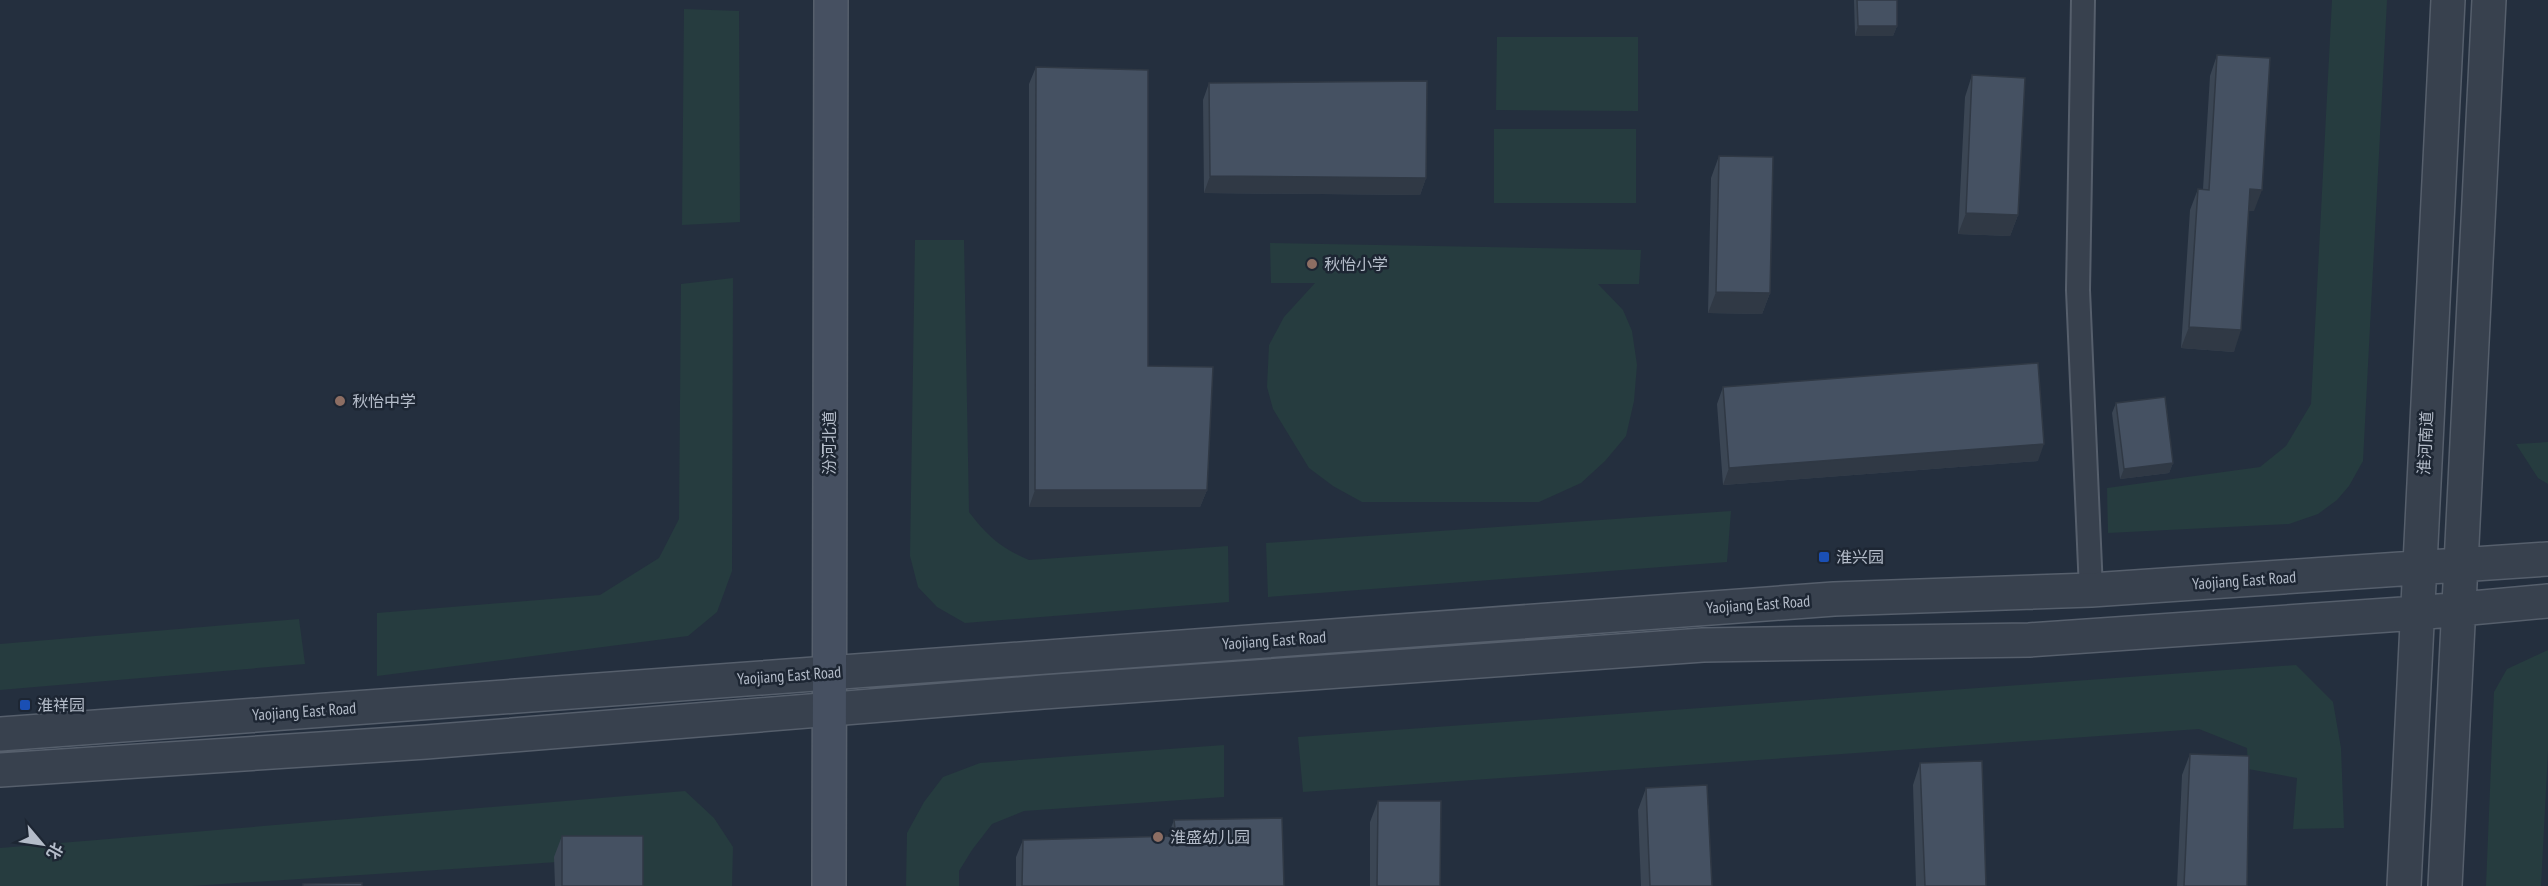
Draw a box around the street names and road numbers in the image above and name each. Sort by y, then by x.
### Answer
street label: 汾河北道 [819,411,839,475]
street label: 淮河南道 [2413,411,2437,475]
street label: Yaojiang East Road [2191,566,2297,594]
street label: Yaojiang East Road [1705,590,1811,618]
street label: Yaojiang East Road [1221,626,1327,654]
street label: Yaojiang East Road [736,661,842,689]
street label: Yaojiang East Road [251,697,357,725]

